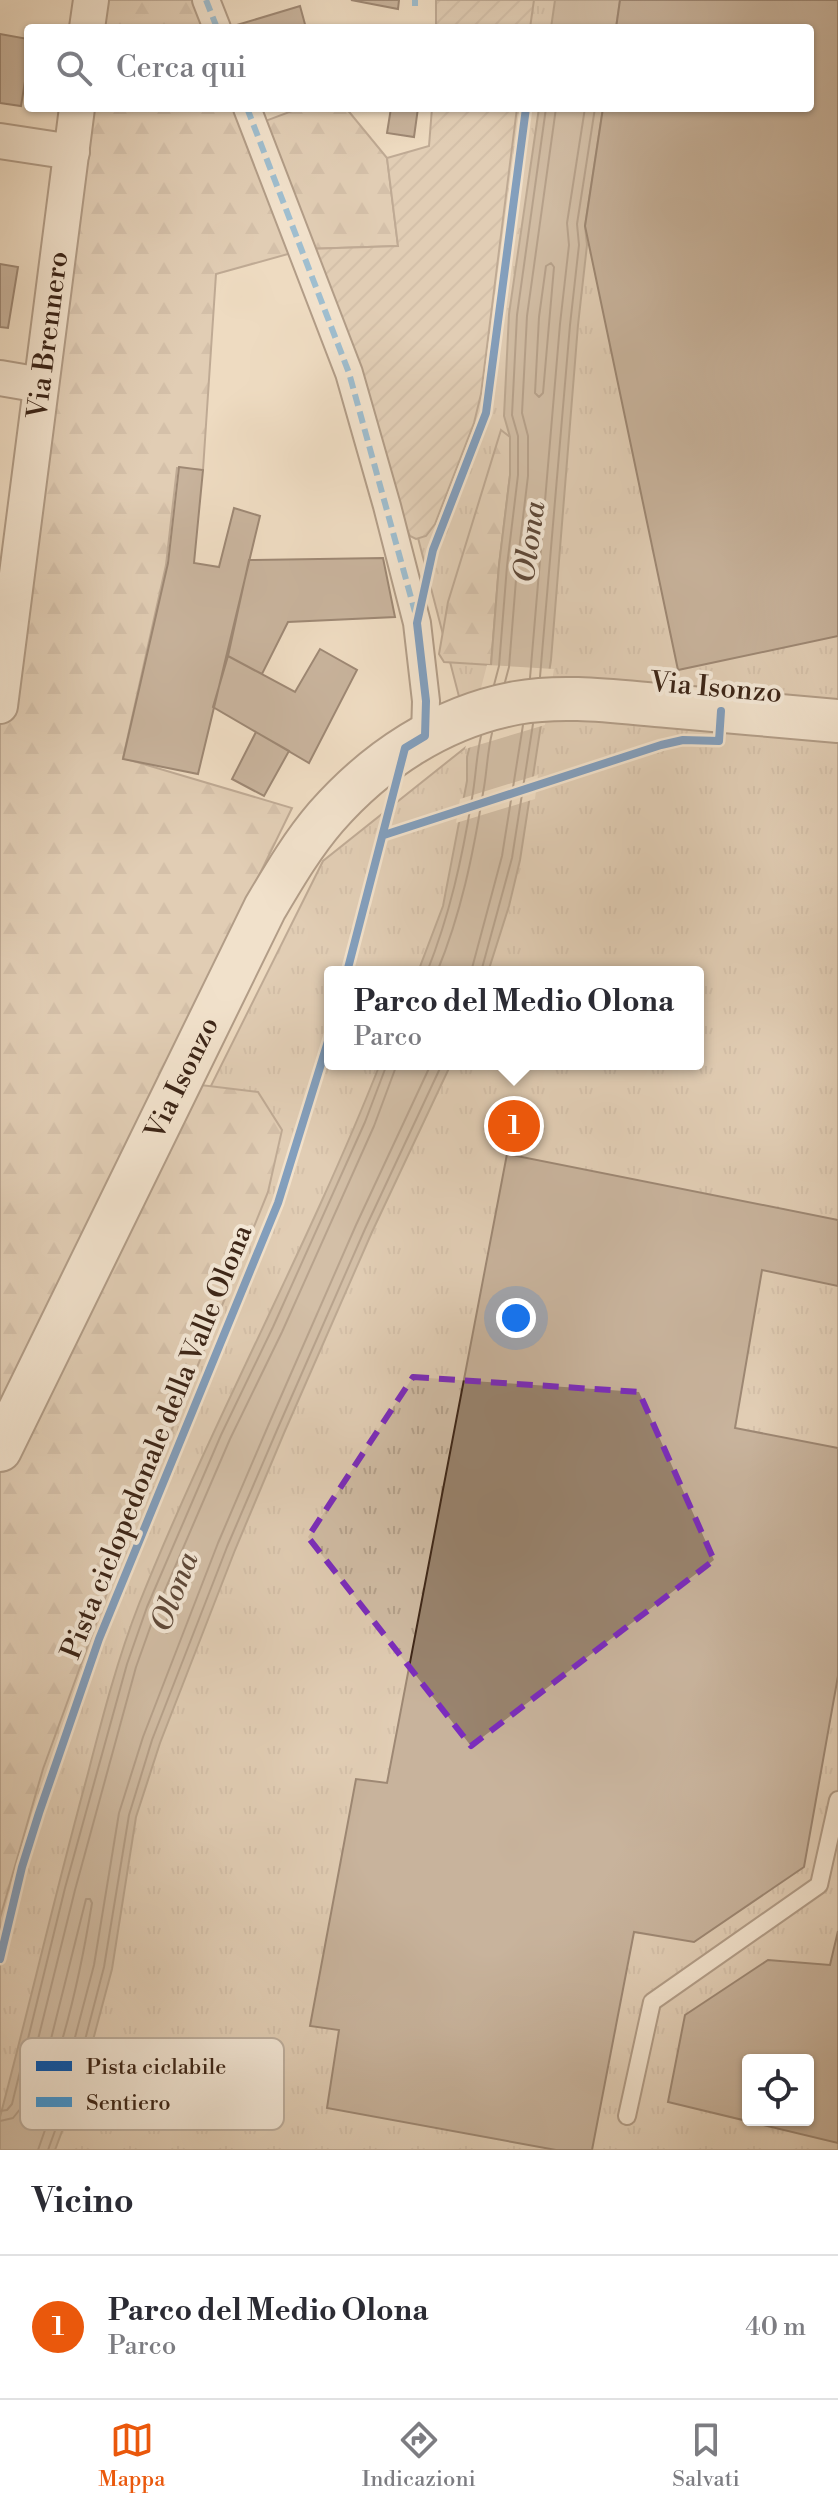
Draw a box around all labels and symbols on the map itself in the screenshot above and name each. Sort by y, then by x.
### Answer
street label: Via Brennero [20,249,76,422]
water label: Olona [505,498,555,585]
street label: Via Isonzo [648,665,783,711]
street label: Via Isonzo [137,1011,227,1146]
pin: 1 [488,1096,540,1156]
street label: Pista ciclopedonale della Valle Olona [54,1220,260,1664]
your location [496,1298,536,1338]
water label: Olona [144,1547,206,1637]
legend [20,2038,284,2130]
text: Pista ciclabile [86,2054,226,2081]
text: Sentiero [86,2090,171,2117]

